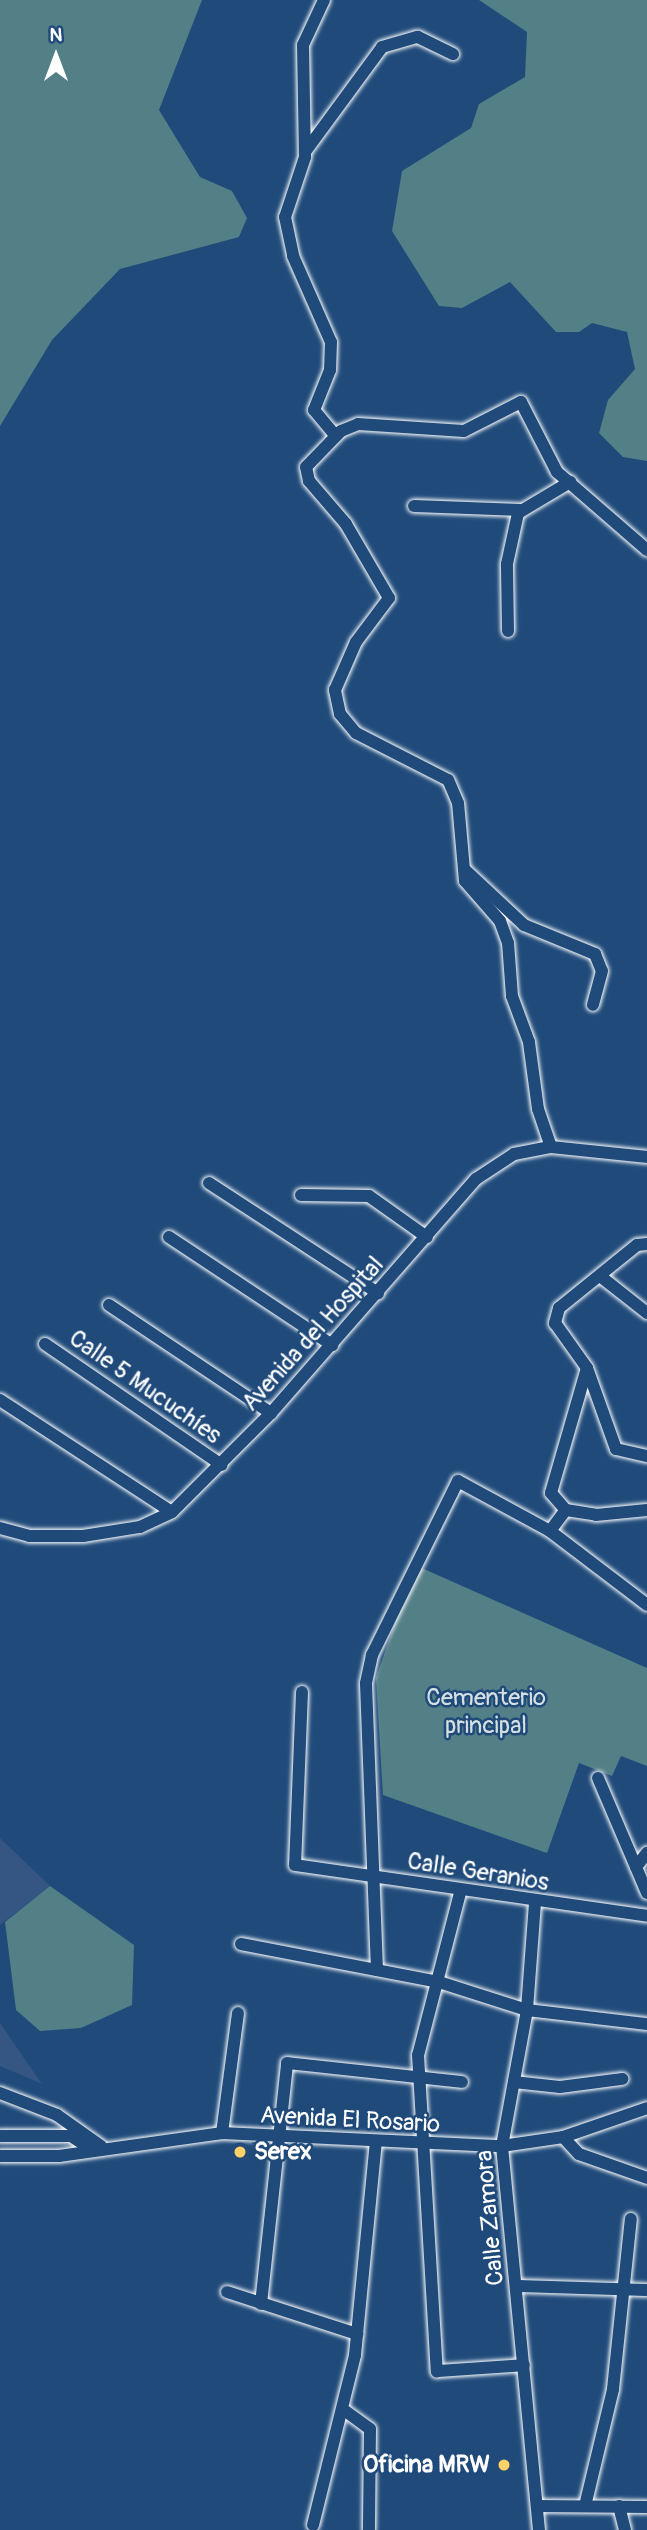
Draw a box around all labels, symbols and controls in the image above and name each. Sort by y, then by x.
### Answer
north arrow [21,21,91,91]
text: N [50,23,62,47]
street label: Avenida del Hospital [236,1251,390,1417]
street label: Calle 5 Mucuchíes [63,1324,227,1450]
park label: Cementerio principal [426,1684,546,1740]
street label: Calle Geranios [405,1847,551,1897]
street label: Avenida El Rosario [259,2101,441,2139]
place label: Serex [254,2138,312,2166]
marker: Serex [232,2144,248,2160]
street label: Calle Zamora [470,2149,510,2287]
place label: Oficina MRW [363,2451,490,2479]
marker: Oficina MRW [496,2457,512,2473]

